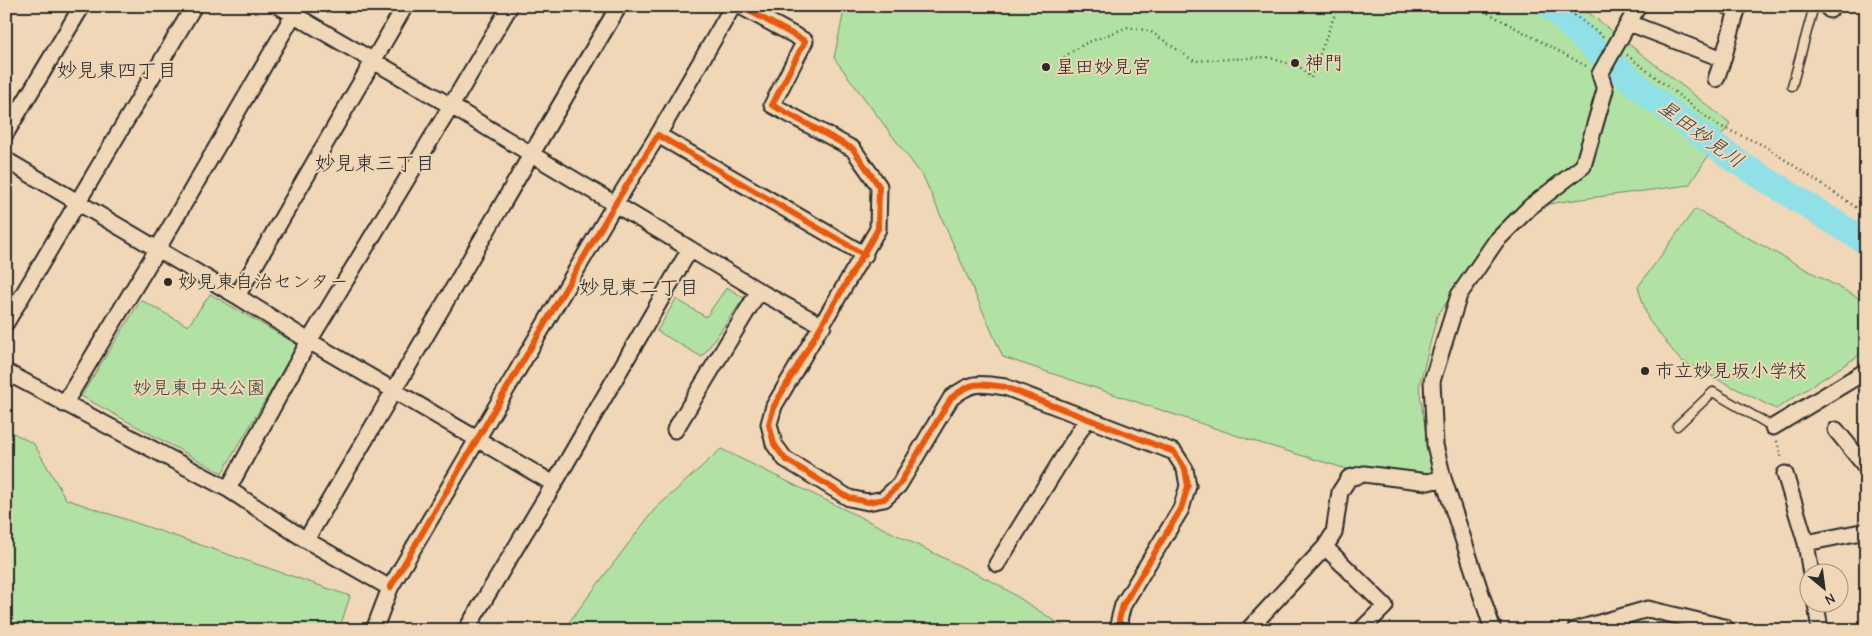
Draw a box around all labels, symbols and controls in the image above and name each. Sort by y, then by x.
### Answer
place label: 神門 [1305,52,1343,74]
place label: 星田妙見宮 [1056,56,1151,78]
marker: 神門 [1289,57,1301,69]
district label: 妙見東四丁目 [57,59,177,82]
marker: 星田妙見宮 [1040,61,1052,73]
water label: 星田妙見川 [1654,95,1748,173]
district label: 妙見東三丁目 [315,152,435,175]
place label: 妙見東自治センター [178,271,348,293]
marker: 妙見東自治センター [162,276,174,288]
district label: 妙見東二丁目 [579,276,699,299]
place label: 市立妙見坂小学校 [1655,360,1807,382]
marker: 市立妙見坂小学校 [1639,365,1651,377]
park label: 妙見東中央公園 [132,377,266,399]
north arrow [1800,564,1850,614]
text: N [1822,589,1838,609]

